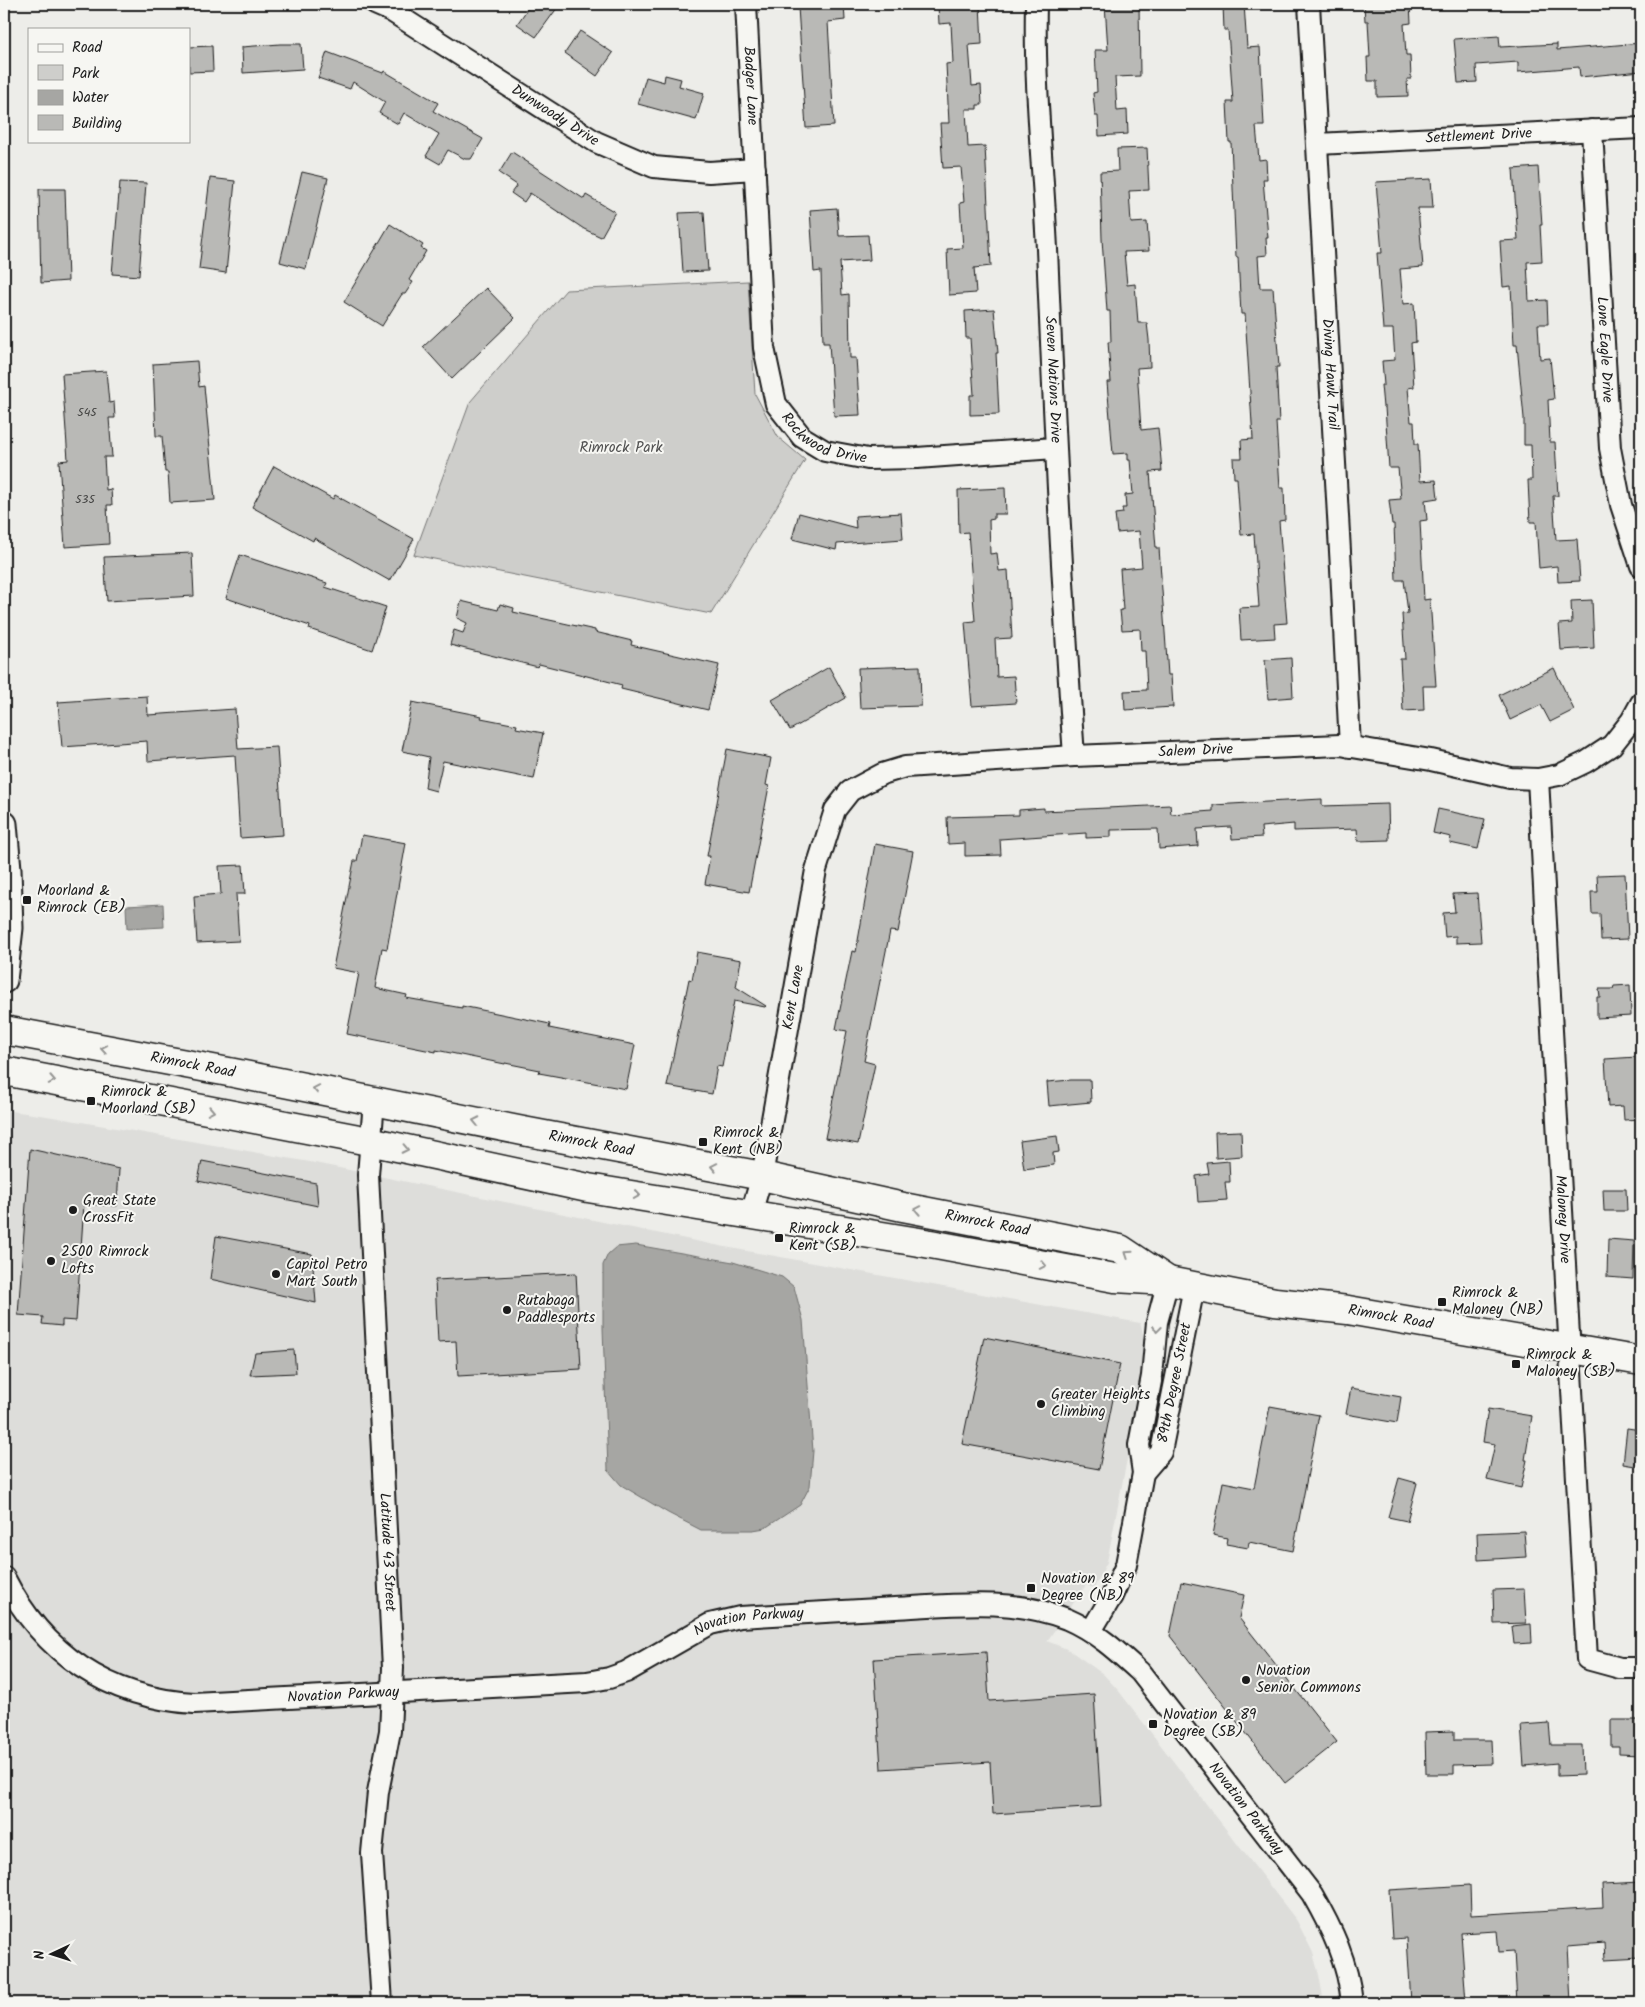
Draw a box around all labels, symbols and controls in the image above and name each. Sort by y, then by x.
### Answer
legend [28,28,190,142]
text: Road [72,36,103,60]
street label: Badger Lane [736,46,764,126]
text: Park [72,62,100,86]
street label: Dunwoody Drive [506,79,604,153]
text: Water [72,86,109,110]
text: Building [72,112,122,136]
street label: Settlement Drive [1425,121,1533,151]
street label: Lone Eagle Drive [1589,296,1619,404]
street label: Seven Nations Drive [1038,316,1068,444]
street label: Diving Hawk Trail [1315,318,1345,431]
house number: 545 [77,403,98,422]
street label: Rockwood Drive [775,407,869,471]
park label: Rimrock Park [580,436,663,460]
house number: 535 [75,490,96,509]
street label: Salem Drive [1158,737,1234,764]
place label: Moorland & Rimrock (EB) [37,879,126,920]
marker: Moorland & Rimrock (EB) [21,894,33,906]
street label: Kent Lane [776,963,811,1032]
one-way arrow [99,1044,108,1054]
street label: Rimrock Road [148,1046,238,1085]
one-way arrow [47,1075,56,1085]
place label: Rimrock & Moorland (SB) [101,1080,196,1121]
one-way arrow [312,1085,321,1095]
marker: Rimrock & Moorland (SB) [85,1095,97,1107]
one-way arrow [207,1105,216,1116]
one-way arrow [471,1117,480,1127]
place label: Rimrock & Kent (NB) [713,1121,783,1162]
street label: Rimrock Road [547,1124,636,1164]
marker: Rimrock & Kent (NB) [697,1136,709,1148]
one-way arrow [401,1143,409,1154]
one-way arrow [710,1162,718,1172]
street label: Maloney Drive [1548,1174,1577,1264]
place label: Great State CrossFit [83,1189,156,1230]
one-way arrow [632,1190,641,1200]
street label: Rimrock Road [943,1203,1032,1243]
marker: Great State CrossFit [67,1204,79,1216]
one-way arrow [913,1206,922,1216]
place label: Rimrock & Kent (SB) [789,1217,857,1258]
marker: Rimrock & Kent (SB) [773,1232,785,1244]
place label: 2500 Rimrock Lofts [61,1240,149,1281]
one-way arrow [1124,1251,1133,1260]
place label: Capitol Petro Mart South [286,1253,368,1294]
marker: 2500 Rimrock Lofts [45,1255,57,1267]
one-way arrow [1039,1259,1048,1269]
marker: Capitol Petro Mart South [270,1268,282,1280]
place label: Rimrock & Maloney (NB) [1452,1281,1544,1322]
place label: Rutabaga Paddlesports [517,1289,596,1330]
marker: Rimrock & Maloney (NB) [1436,1296,1448,1308]
street label: Rimrock Road [1346,1298,1435,1337]
marker: Rutabaga Paddlesports [501,1304,513,1316]
street label: 89th Degree Street [1151,1320,1199,1445]
one-way arrow [1152,1325,1163,1333]
place label: Rimrock & Maloney (SB) [1526,1343,1616,1384]
marker: Rimrock & Maloney (SB) [1510,1358,1522,1370]
place label: Greater Heights Climbing [1051,1383,1151,1424]
marker: Greater Heights Climbing [1035,1398,1047,1410]
street label: Latitude 43 Street [372,1492,402,1612]
place label: Novation & 89 Degree (NB) [1041,1567,1135,1608]
marker: Novation & 89 Degree (NB) [1025,1582,1037,1594]
street label: Novation Parkway [689,1601,805,1643]
place label: Novation Senior Commons [1256,1659,1362,1700]
marker: Novation Senior Commons [1240,1674,1252,1686]
street label: Novation Parkway [287,1680,401,1710]
place label: Novation & 89 Degree (SB) [1163,1703,1257,1744]
marker: Novation & 89 Degree (SB) [1147,1718,1159,1730]
street label: Novation Parkway [1202,1757,1290,1861]
north arrow [28,1930,78,1980]
text: N [29,1950,51,1960]

